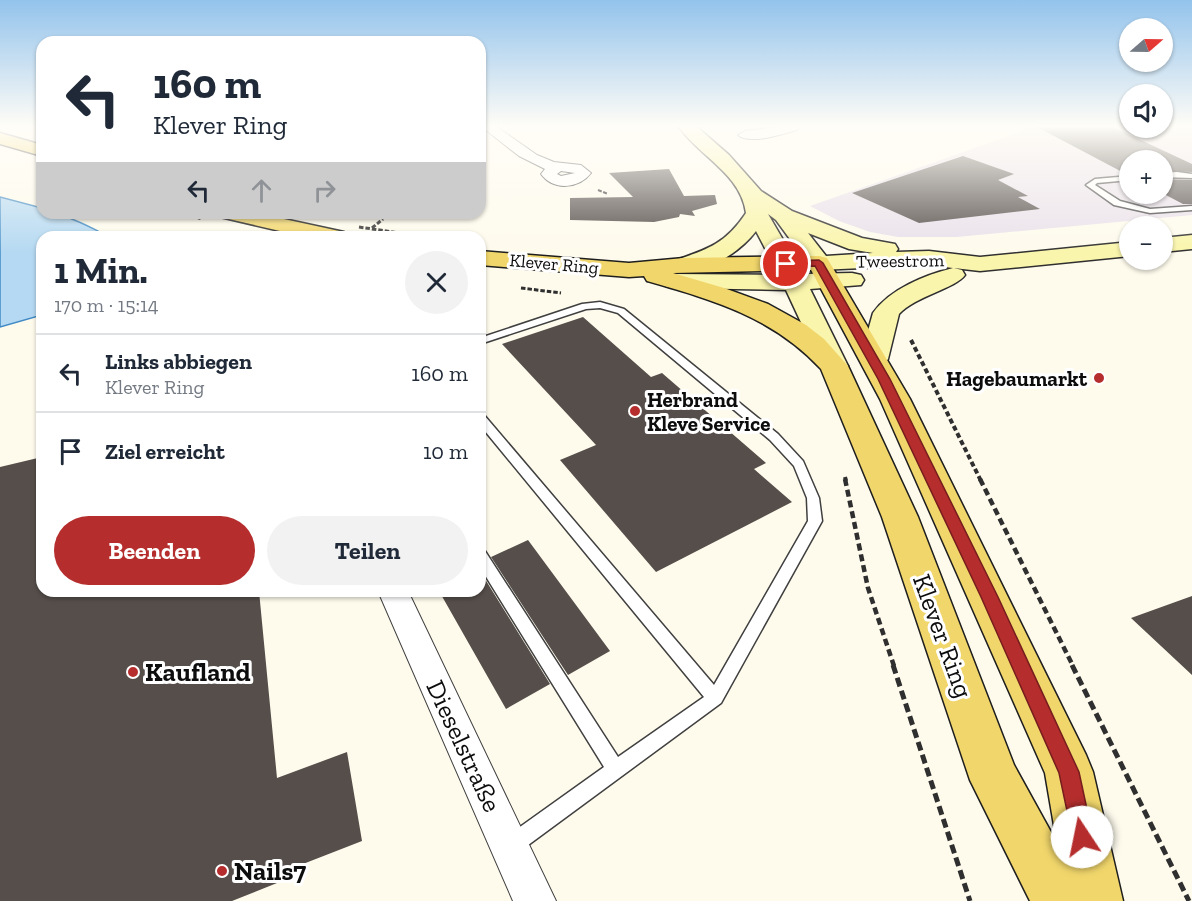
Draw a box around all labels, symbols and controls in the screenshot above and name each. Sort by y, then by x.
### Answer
north arrow [1119,18,1173,72]
map controls [1119,18,1173,270]
text: 160 m [153,58,261,109]
icon: left [54,60,132,138]
button: sound [1119,84,1173,138]
text: Klever Ring [153,109,287,141]
button: + [1119,150,1173,204]
icon: left [182,174,215,207]
icon: ahead [245,174,278,207]
icon: right [308,174,341,207]
button: − [1119,216,1173,270]
pin [760,238,811,289]
icon: arrive [769,247,802,280]
text: 1 Min. [54,249,148,292]
street label: Klever Ring [508,249,600,279]
street label: Tweestrom [856,249,945,273]
button: close [405,251,468,314]
text: 170 m · 15:14 [54,293,158,317]
text: Links abbiegen [105,348,252,375]
icon: left [54,357,87,390]
text: 160 m [411,360,468,387]
place label: Hagebaumarkt [946,366,1088,391]
marker: Hagebaumarkt [1092,371,1106,385]
text: Klever Ring [105,375,204,399]
place label: Herbrand Kleve Service [647,387,770,436]
marker: Herbrand Kleve Service [628,404,642,418]
icon: arrive [54,435,87,468]
text: Ziel erreicht [105,438,225,465]
text: 10 m [423,438,468,465]
button: Beenden [54,516,255,585]
button: Teilen [267,516,468,585]
street label: Klever Ring [906,570,980,702]
place label: Kaufland [145,656,251,688]
marker: Kaufland [126,665,140,679]
street label: Dieselstraße [419,675,509,817]
position arrow [1050,805,1114,869]
place label: Nails7 [234,855,306,887]
marker: Nails7 [215,864,229,878]

